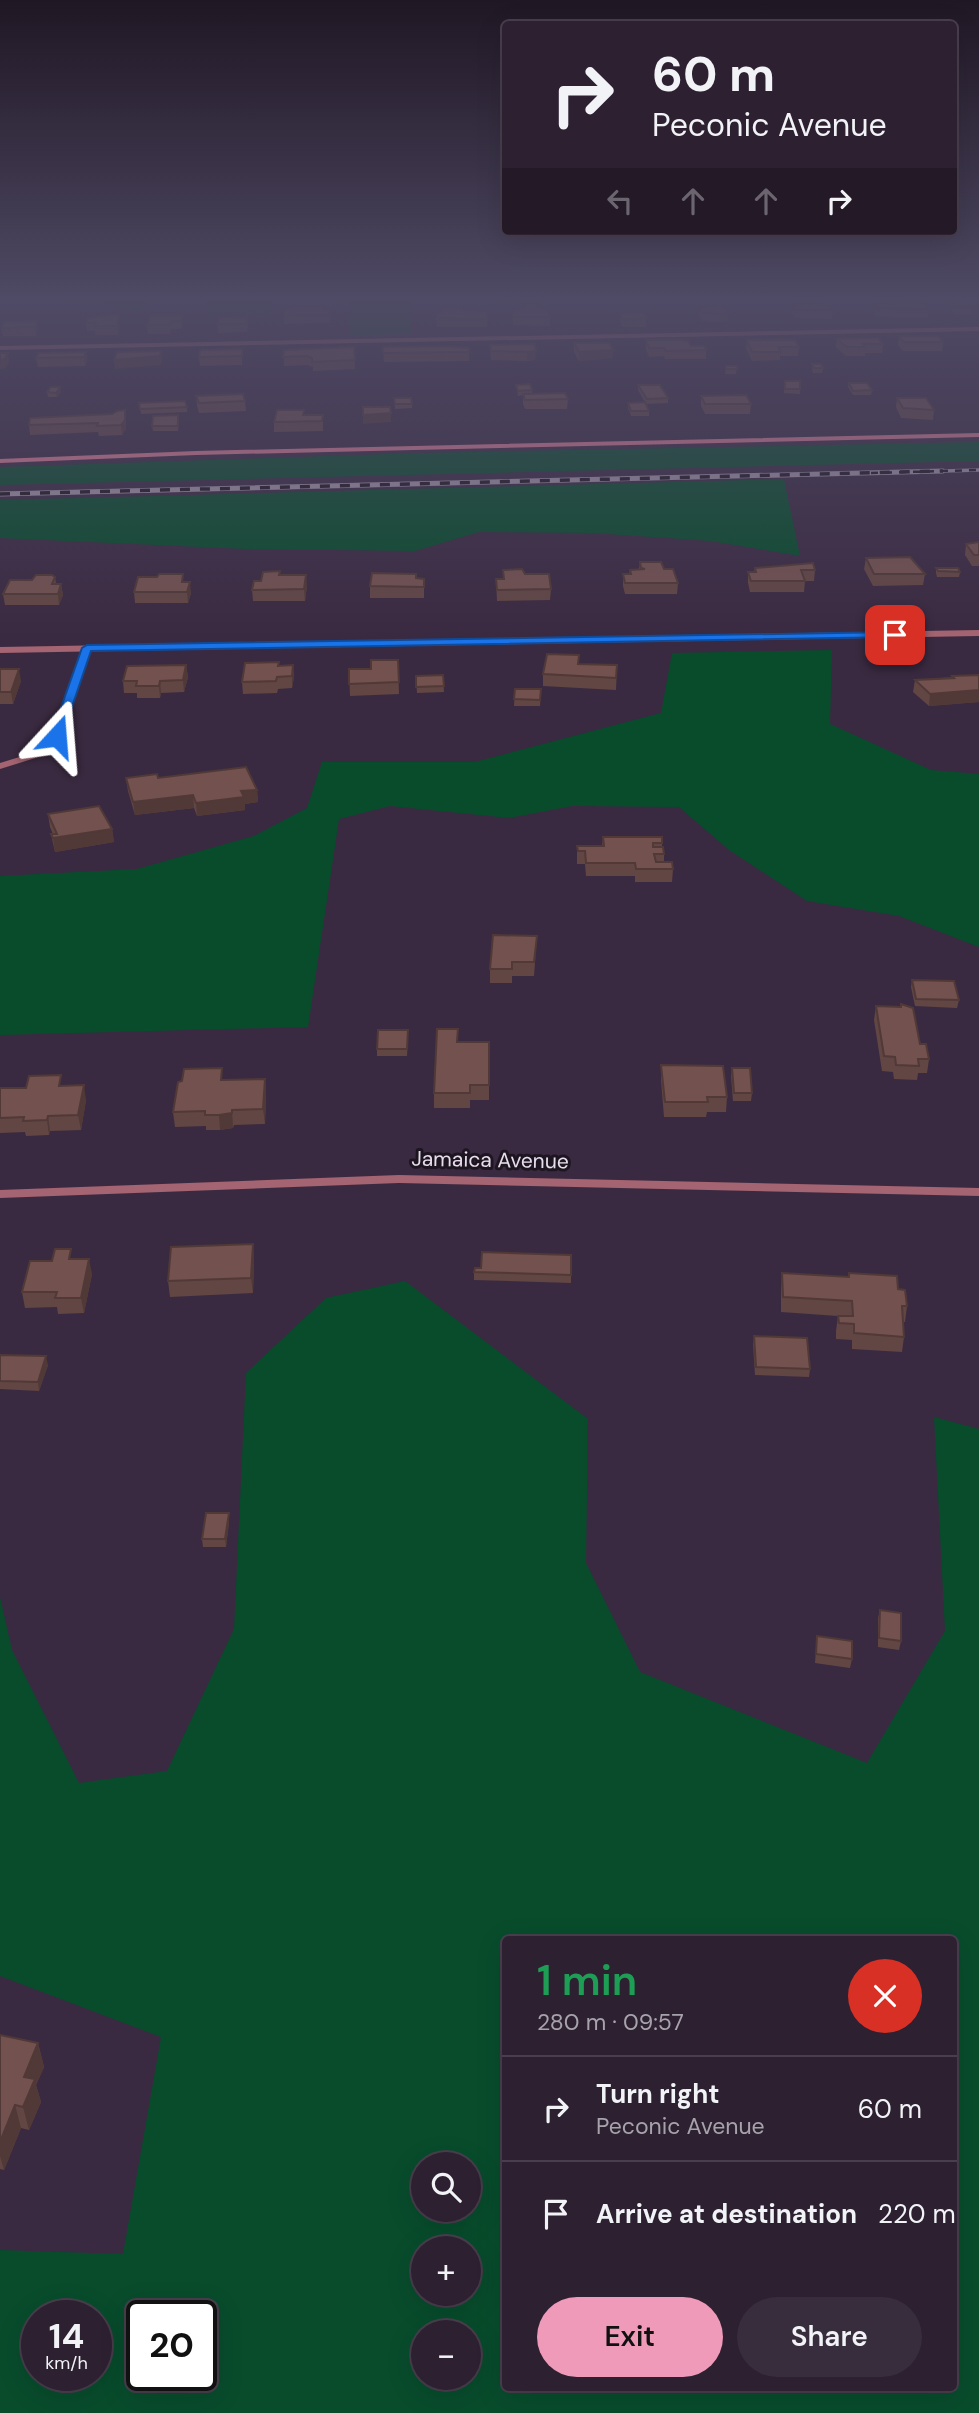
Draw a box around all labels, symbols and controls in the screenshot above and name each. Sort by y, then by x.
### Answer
text: 60 m [652,42,775,106]
icon: right [537,49,628,140]
text: Peconic Avenue [652,104,887,146]
icon: left [601,182,639,220]
icon: ahead [674,182,712,220]
icon: ahead [747,182,785,220]
icon: right [820,182,858,220]
pin [865,605,925,665]
icon: arrive [876,616,914,654]
position arrow [20,699,94,773]
street label: Jamaica Avenue [411,1145,569,1175]
text: 1 min [537,1953,637,2008]
button: close [848,1959,922,2033]
text: 280 m · 09:57 [537,2007,684,2037]
text: Turn right [596,2077,720,2111]
icon: right [537,2090,575,2128]
text: 60 m [858,2092,922,2126]
text: Peconic Avenue [596,2111,765,2141]
map controls [411,2152,481,2390]
button: search [411,2152,481,2222]
icon: arrive [537,2195,575,2233]
text: Arrive at destination [596,2197,857,2231]
text: 220 m [878,2197,956,2231]
button: + [411,2236,481,2306]
button: Exit [537,2297,723,2377]
button: Share [737,2297,922,2377]
speed limit sign: 20 [126,2300,217,2391]
text: 14 [49,2313,84,2359]
button: − [411,2320,481,2390]
text: km/h [45,2351,88,2375]

